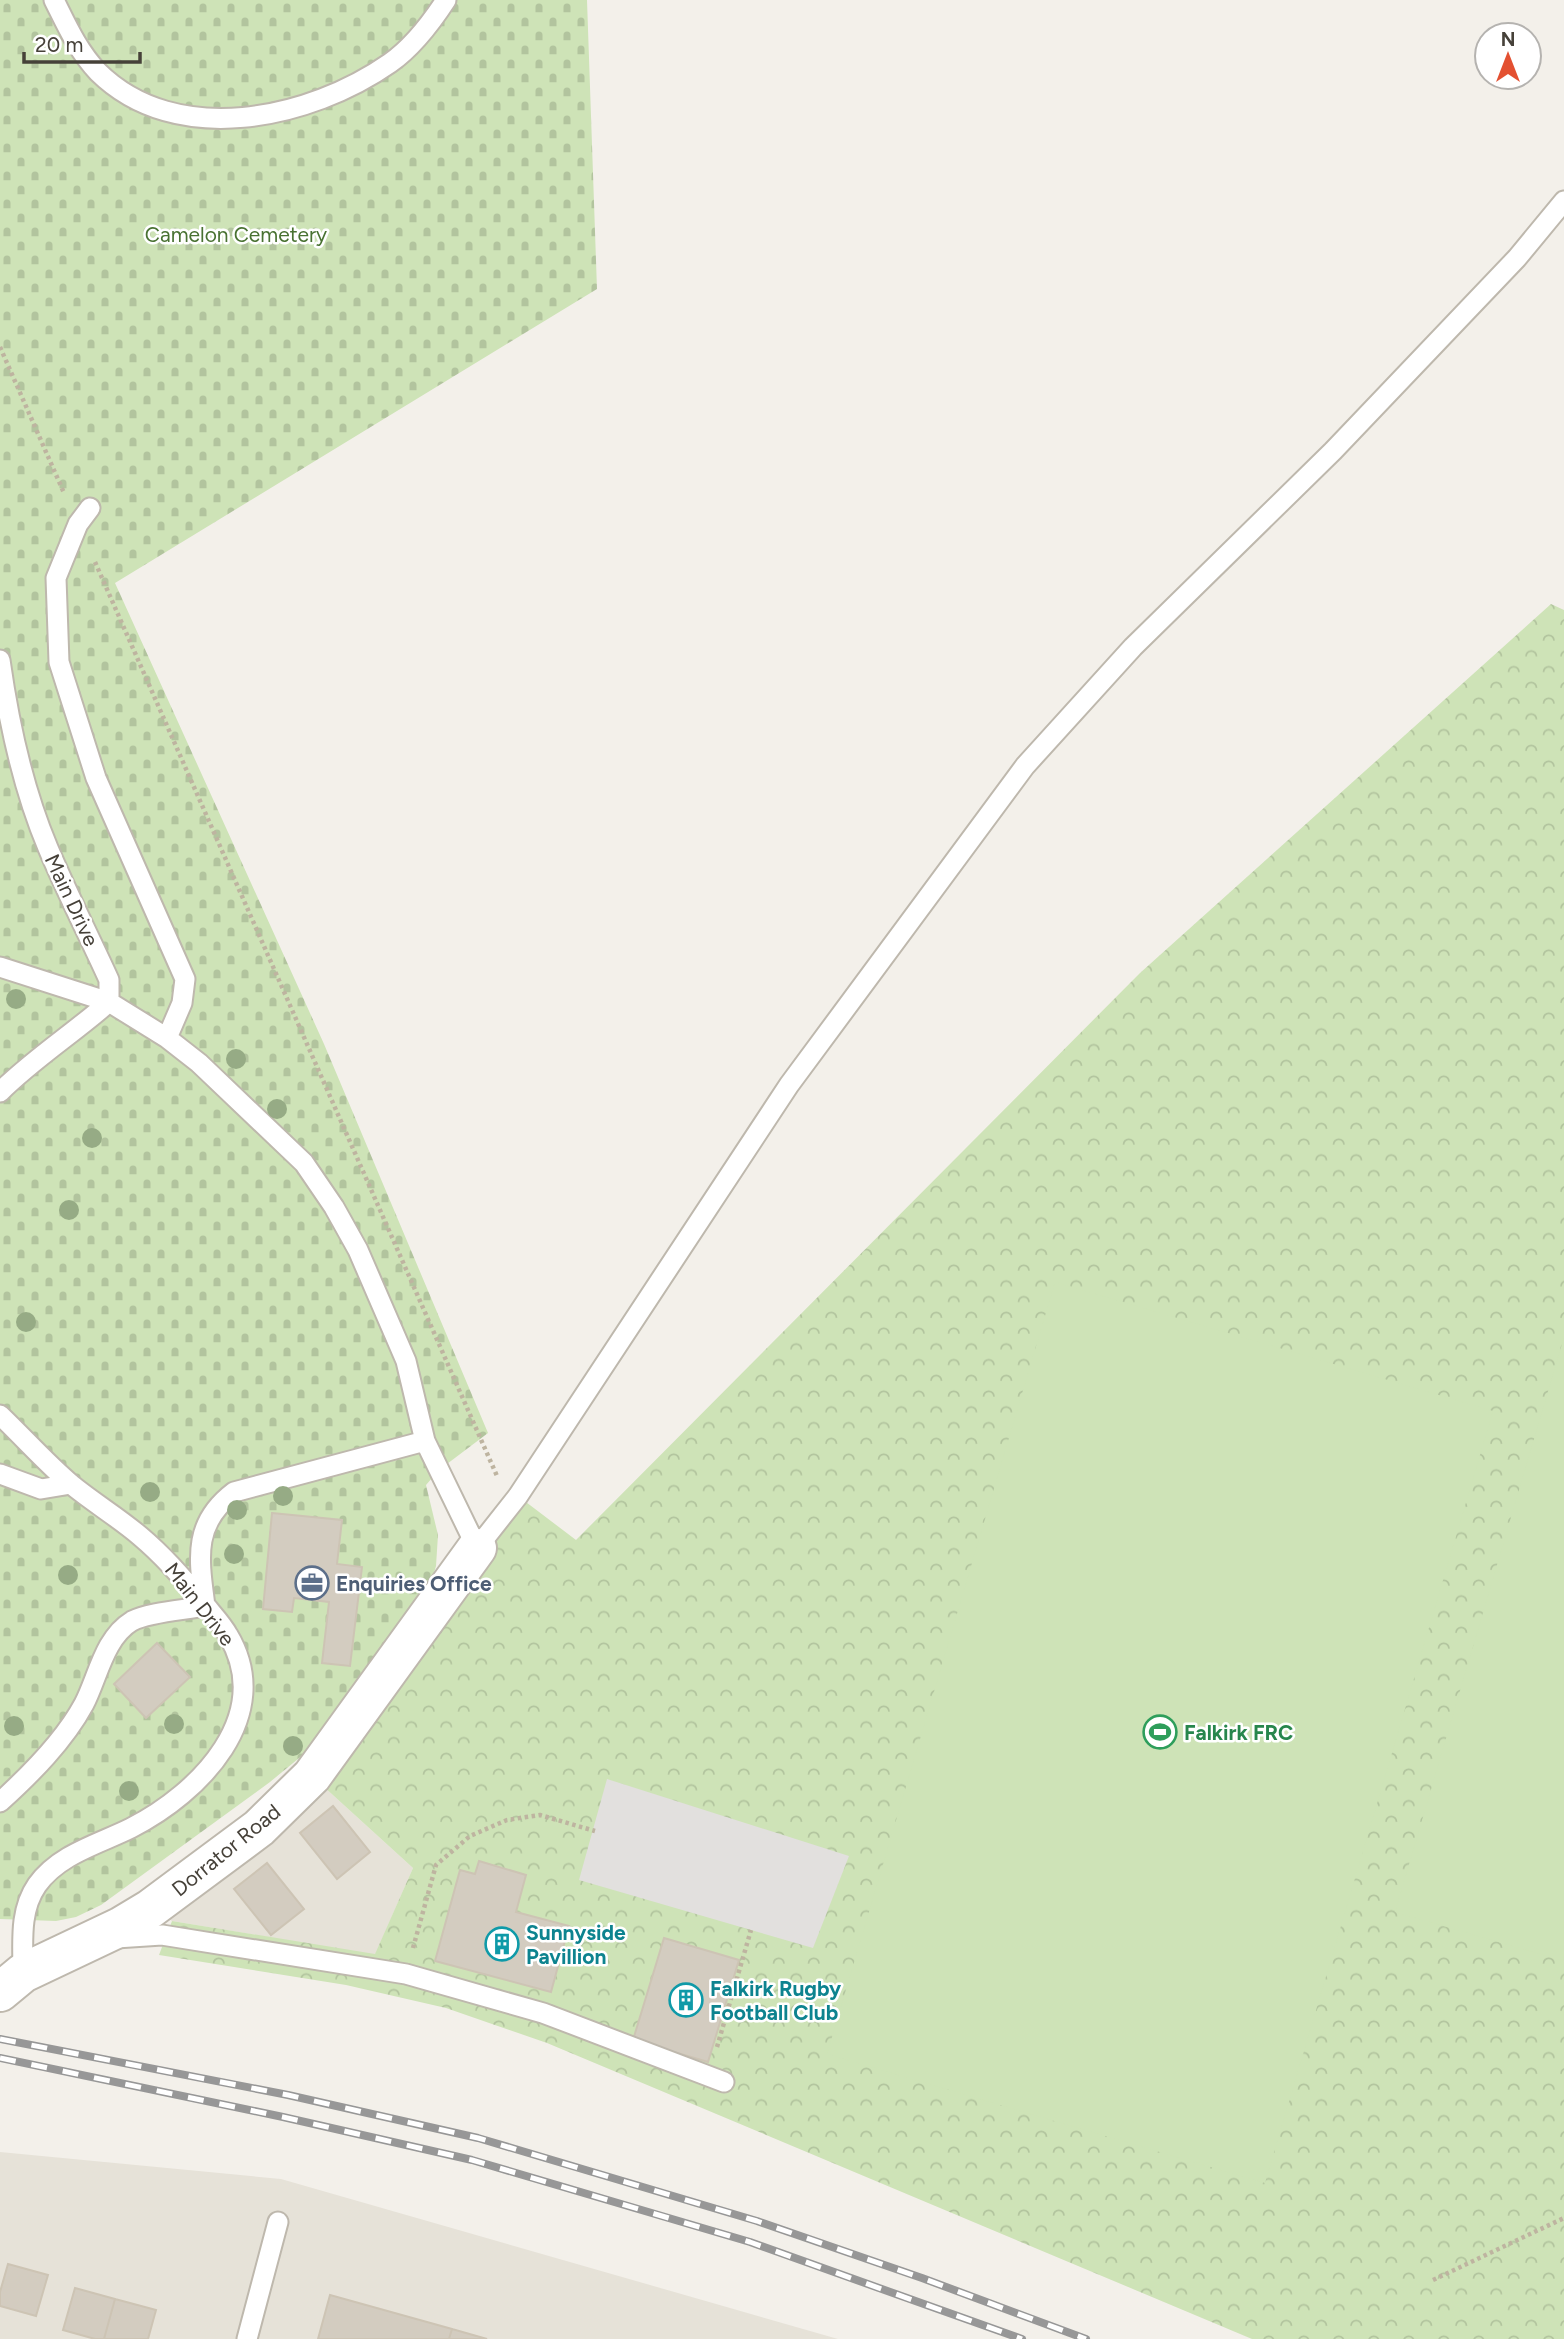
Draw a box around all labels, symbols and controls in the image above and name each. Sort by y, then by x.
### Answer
scale bar [24,21,140,65]
north arrow [1473,21,1543,91]
text: N [1501,28,1515,51]
text: 20 m [35,32,83,57]
park label: Camelon Cemetery [145,222,327,247]
street label: Main Drive [40,850,104,950]
street label: Main Drive [160,1557,240,1651]
office icon: Enquiries Office [293,1564,331,1602]
place label: Enquiries Office [336,1571,492,1596]
sports icon: Falkirk FRC [1141,1713,1179,1751]
place label: Falkirk FRC [1184,1720,1293,1745]
street label: Dorrator Road [167,1799,285,1901]
place label: Sunnyside Pavillion [526,1920,626,1969]
building icon: Sunnyside Pavillion [483,1925,521,1963]
place label: Falkirk Rugby Football Club [710,1976,842,2025]
building icon: Falkirk Rugby Football Club [667,1981,705,2019]

